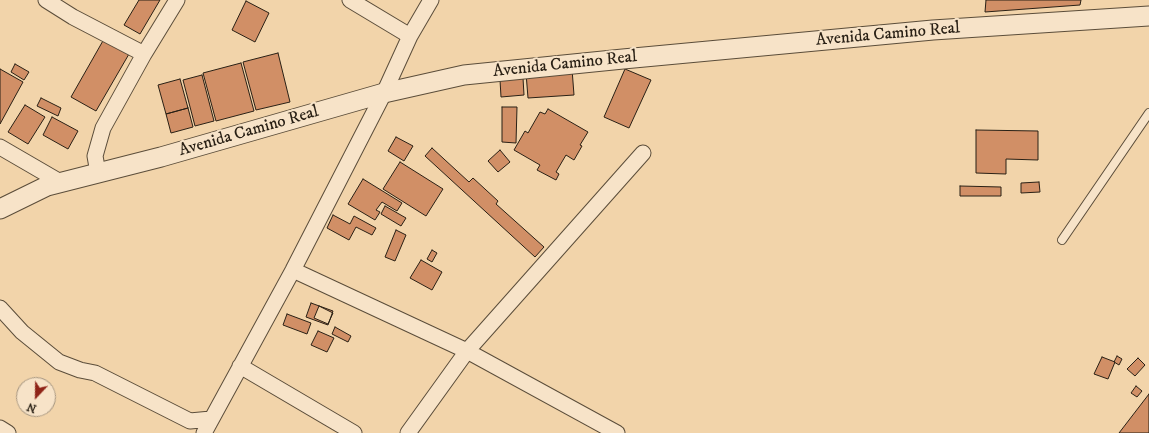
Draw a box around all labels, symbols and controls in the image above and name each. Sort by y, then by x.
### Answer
street label: Avenida Camino Real [815,19,961,51]
street label: Avenida Camino Real [492,47,638,83]
street label: Avenida Camino Real [177,102,321,162]
north arrow [16,377,56,417]
text: N [25,399,39,415]

